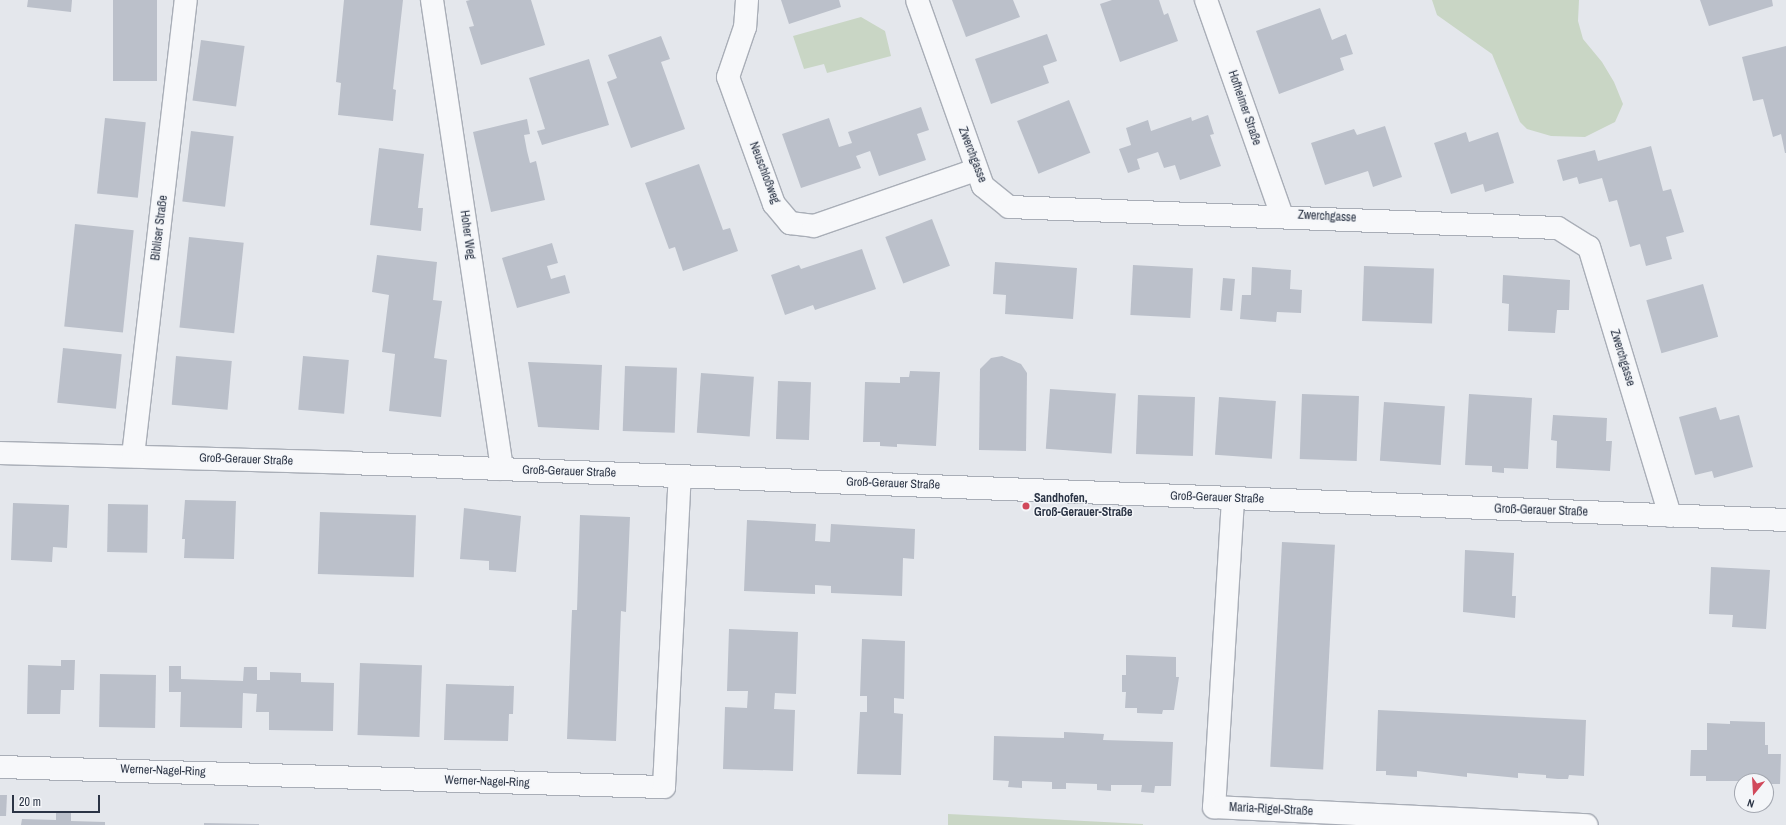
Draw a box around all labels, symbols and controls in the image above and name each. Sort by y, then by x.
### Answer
street label: Hofheimer Straße [1224,69,1264,147]
street label: Zwerchgasse [955,125,989,185]
street label: Neuschloßweg [746,140,782,206]
street label: Bibliser Straße [149,195,171,261]
street label: Zwerchgasse [1297,208,1357,226]
street label: Hoher Weg [456,209,478,261]
street label: Zwerchgasse [1607,328,1637,388]
street label: Groß-Gerauer Straße [199,451,293,469]
street label: Groß-Gerauer Straße [522,463,616,481]
street label: Groß-Gerauer Straße [846,475,940,493]
street label: Groß-Gerauer Straße [1170,489,1264,507]
place label: Sandhofen, Groß-Gerauer-Straße [1034,492,1132,520]
marker: Sandhofen, Groß-Gerauer-Straße [1021,501,1031,511]
street label: Groß-Gerauer Straße [1494,502,1588,520]
street label: Werner-Nagel-Ring [120,762,206,780]
street label: Werner-Nagel-Ring [444,773,530,791]
north arrow [1734,773,1774,813]
scale bar [14,787,102,813]
text: 20 m [19,794,41,810]
text: N [1745,796,1756,811]
street label: Maria-Rigel-Straße [1229,801,1313,819]

